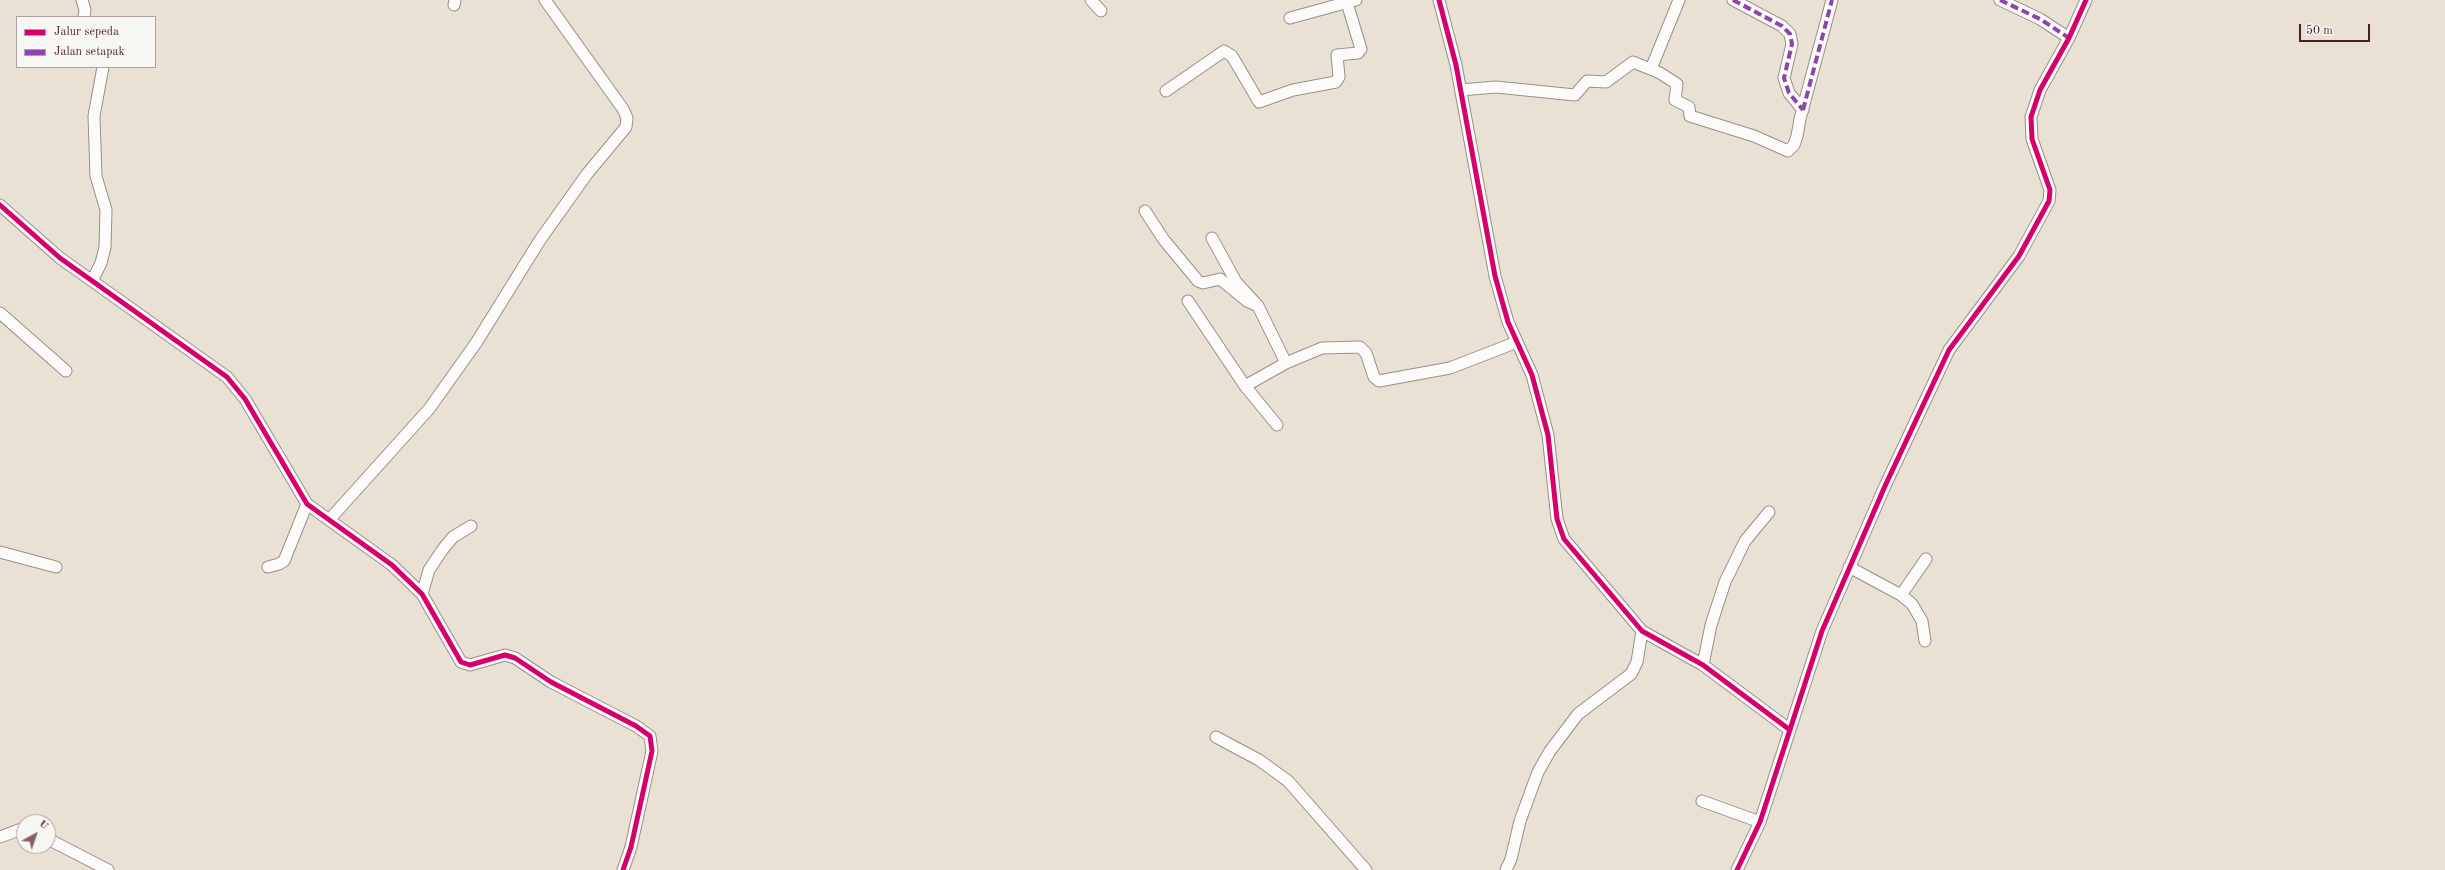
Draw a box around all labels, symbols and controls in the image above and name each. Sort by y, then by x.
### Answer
legend [16,16,156,68]
scale bar [2301,16,2372,42]
text: 50 m [2306,25,2333,37]
text: Jalur sepeda [54,26,119,38]
text: Jalan setapak [54,46,125,58]
north arrow [16,814,56,854]
text: U [37,818,50,832]

